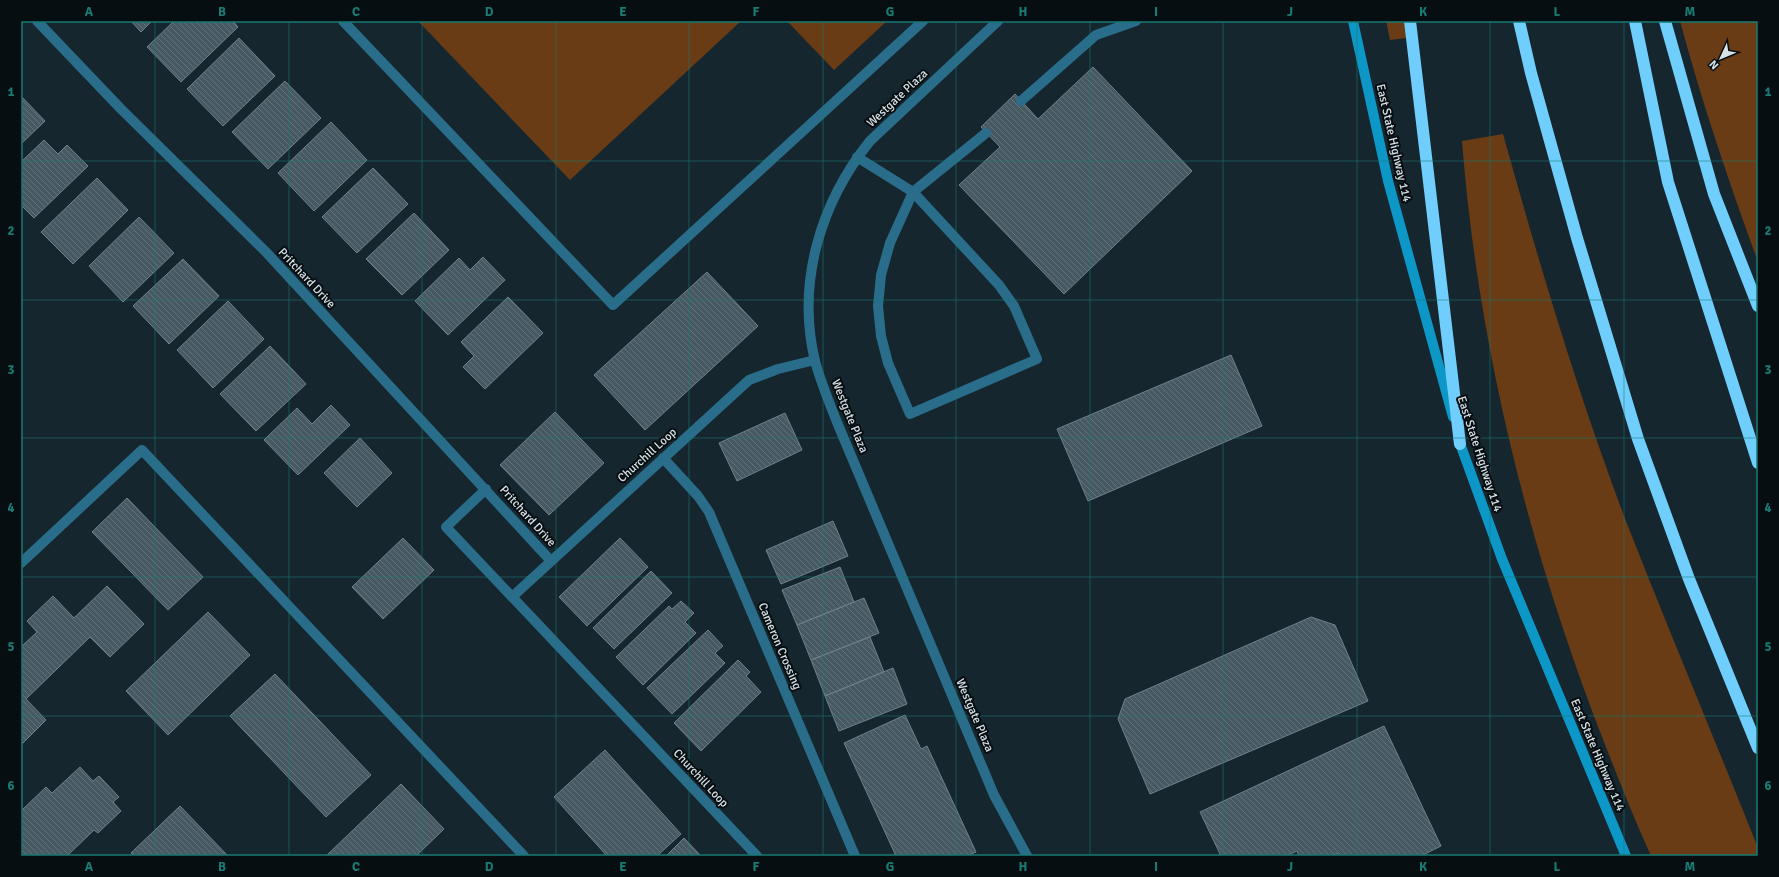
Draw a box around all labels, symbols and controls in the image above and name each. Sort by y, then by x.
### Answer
text: A [85,4,94,20]
text: B [218,4,226,20]
text: C [352,4,360,20]
text: D [485,4,494,20]
text: E [619,4,627,20]
text: F [753,4,760,20]
text: G [886,4,894,20]
text: H [1019,4,1027,20]
text: I [1154,4,1158,20]
text: J [1287,4,1293,20]
text: K [1419,4,1427,20]
text: L [1554,4,1561,20]
text: M [1685,4,1696,20]
north arrow [1701,38,1741,78]
text: N [1707,57,1722,72]
street label: Westgate Plaza [864,66,931,130]
street label: East State Highway 114 [1373,83,1415,204]
text: 1 [7,84,15,100]
text: 1 [1764,84,1772,100]
text: 2 [7,223,15,239]
text: 2 [1764,223,1772,239]
street label: Pritchard Drive [275,245,338,312]
text: 3 [7,362,15,378]
text: 3 [1764,362,1772,378]
street label: Westgate Plaza [828,377,871,455]
street label: East State Highway 114 [1454,394,1505,514]
street label: Churchill Loop [615,425,680,486]
street label: Pritchard Drive [496,483,559,550]
text: 4 [7,500,15,516]
text: 4 [1764,500,1772,516]
street label: Cameron Crossing [755,601,805,692]
text: 5 [7,639,15,655]
text: 5 [1764,639,1772,655]
street label: Westgate Plaza [952,676,997,754]
street label: East State Highway 114 [1567,697,1628,814]
street label: Churchill Loop [670,746,731,811]
text: 6 [7,778,15,794]
text: 6 [1764,778,1772,794]
text: A [85,859,94,875]
text: B [218,859,226,875]
text: C [352,859,360,875]
text: D [485,859,494,875]
text: E [619,859,627,875]
text: F [753,859,760,875]
text: G [886,859,894,875]
text: H [1019,859,1027,875]
text: I [1154,859,1158,875]
text: J [1287,859,1293,875]
text: K [1419,859,1427,875]
text: L [1554,859,1561,875]
text: M [1685,859,1696,875]

